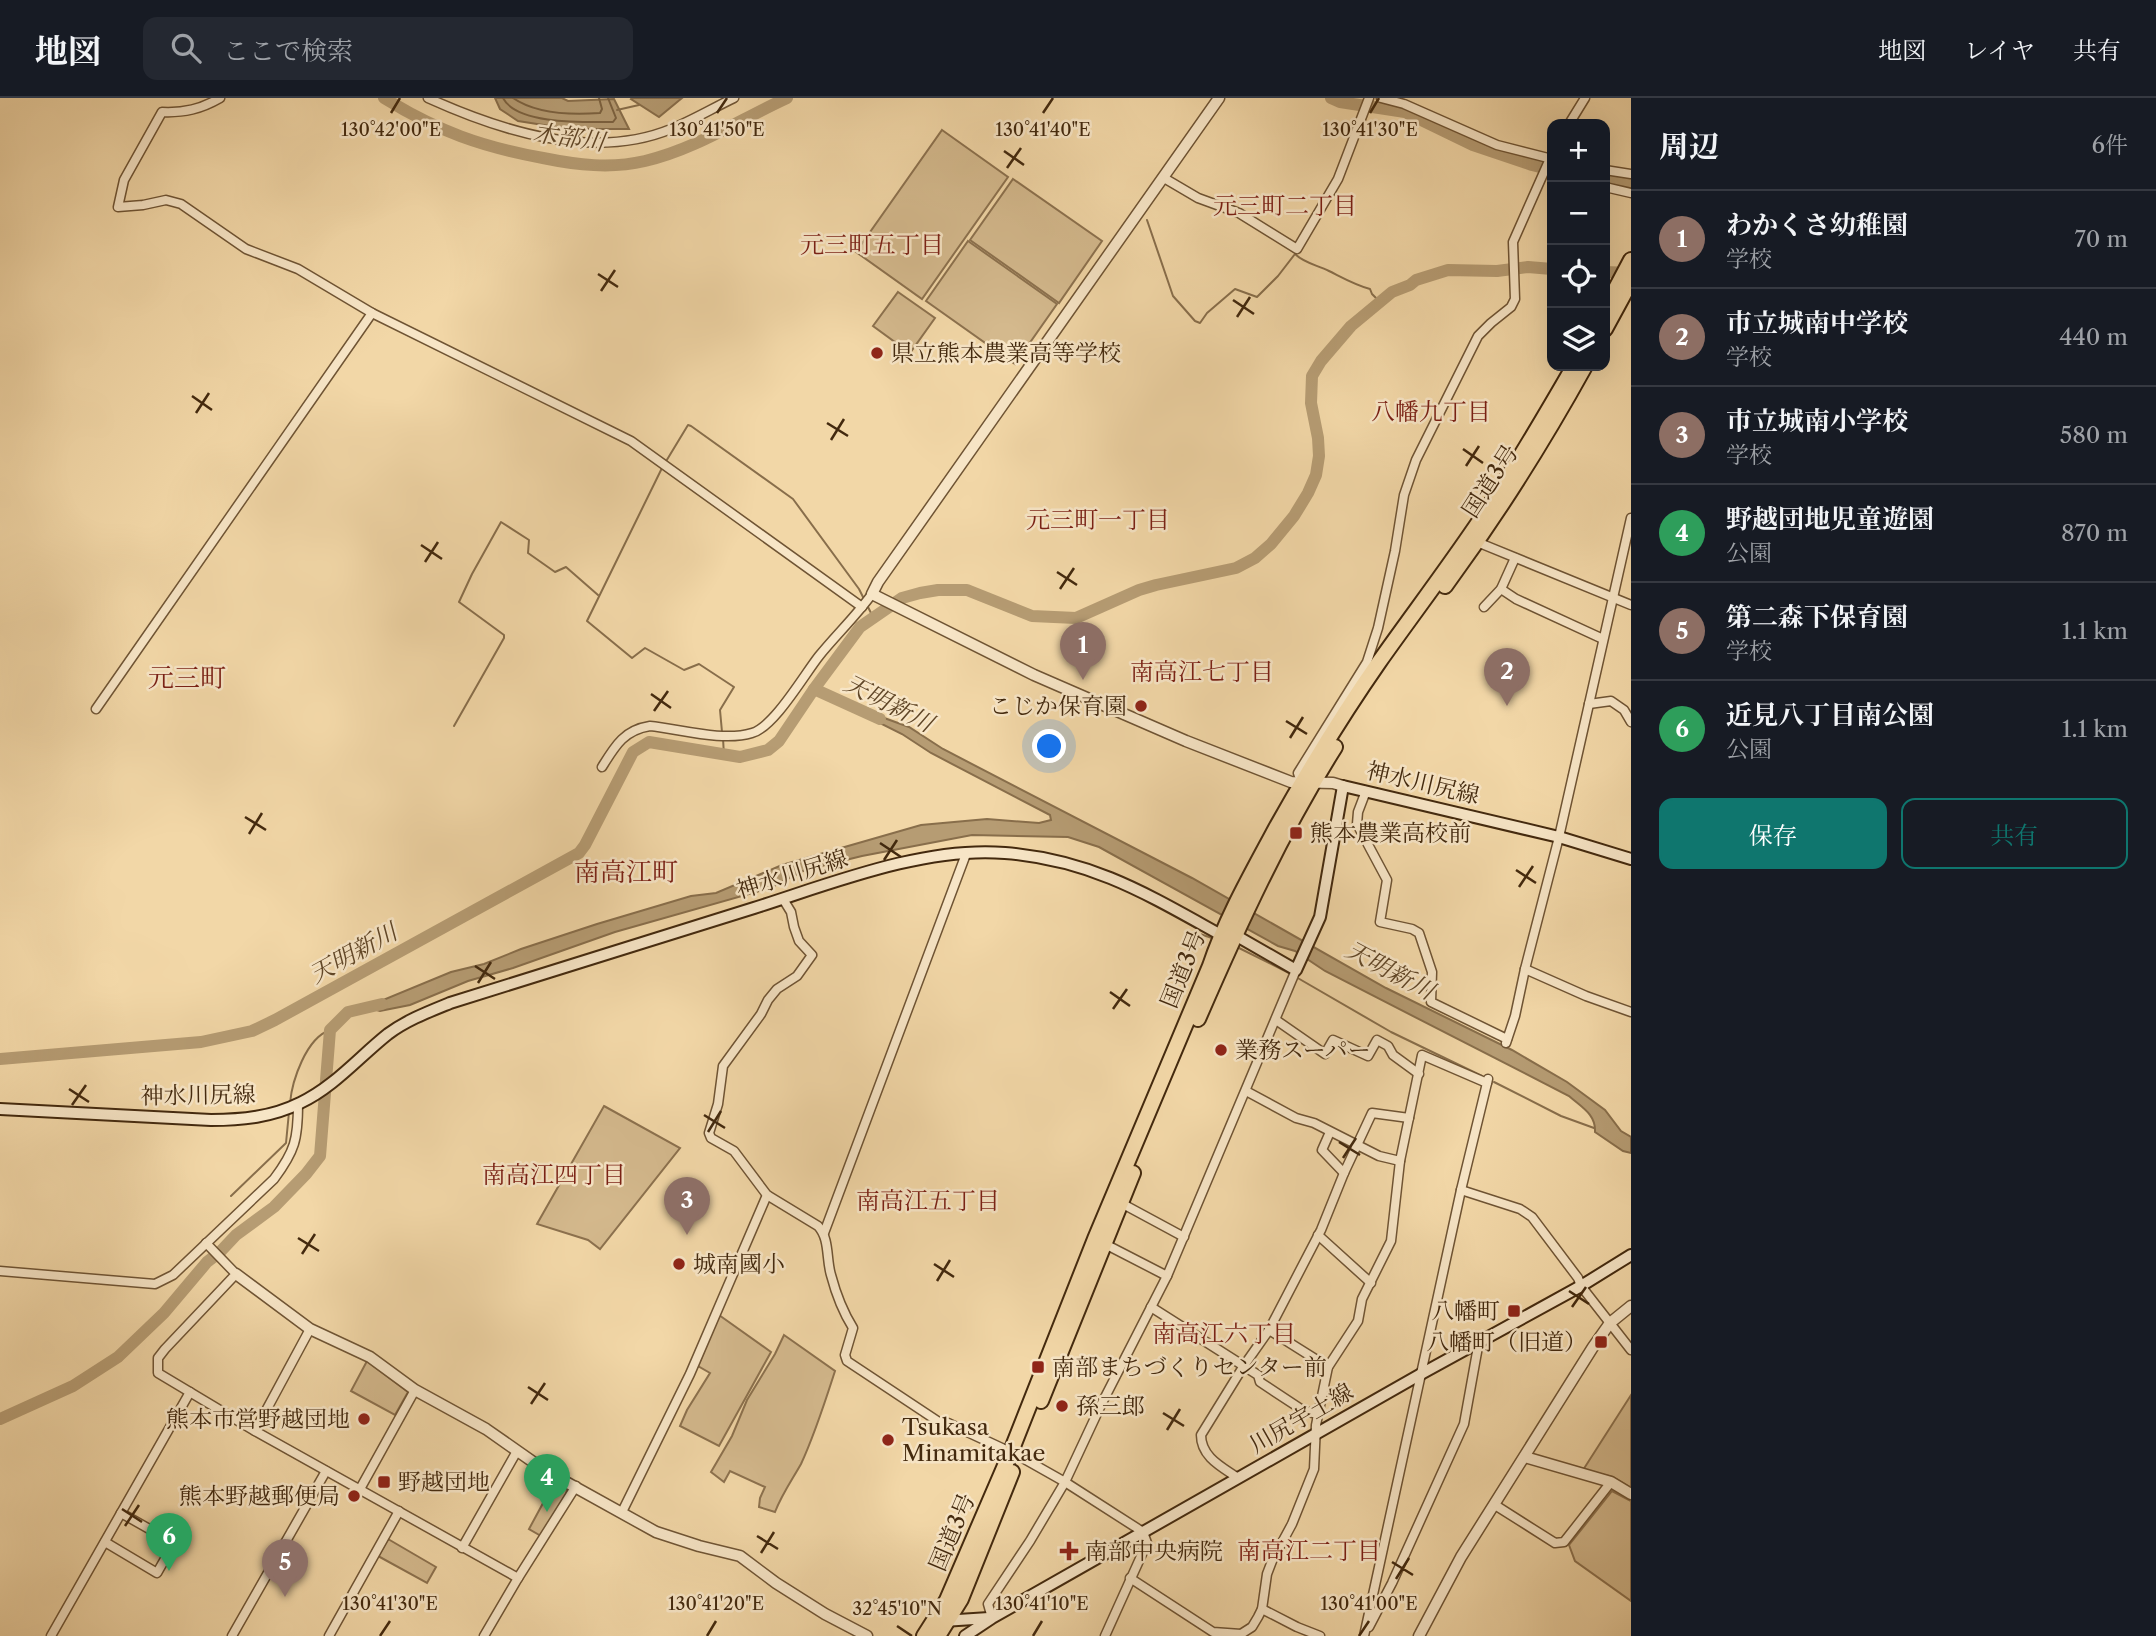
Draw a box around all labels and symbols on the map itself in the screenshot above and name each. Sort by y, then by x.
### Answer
water label: 木部川 [531,118,610,157]
text: 130°42'00"E [341,119,441,141]
text: 130°41'50"E [669,119,765,141]
text: 130°41'40"E [995,119,1091,141]
text: 130°41'30"E [1322,119,1418,141]
district label: 元三町二丁目 [1213,191,1357,220]
district label: 元三町五丁目 [800,230,944,259]
place label: 県立熊本農業高等学校 [891,339,1121,367]
marker: 県立熊本農業高等学校 [869,345,885,361]
district label: 八幡九丁目 [1371,397,1491,426]
street label: 国道3号 [1456,439,1524,523]
district label: 元三町一丁目 [1026,505,1170,534]
pin: 1 [1060,622,1106,680]
pin: 2 [1484,648,1530,706]
district label: 南高江七丁目 [1130,657,1274,686]
district label: 元三町 [148,662,226,694]
water label: 天明新川 [840,668,941,739]
place label: こじか保育園 [989,692,1127,720]
marker: こじか保育園 [1133,698,1149,714]
your location [1032,729,1066,763]
street label: 神水川尻線 [1364,756,1482,810]
place label: 熊本農業高校前 [1310,819,1471,847]
marker: 熊本農業高校前 [1288,825,1304,841]
street label: 神水川尻線 [733,844,851,904]
district label: 南高江町 [574,856,678,888]
water label: 天明新川 [304,916,405,989]
street label: 国道3号 [1155,926,1211,1012]
water label: 天明新川 [1341,935,1442,1007]
place label: 業務スーパー [1235,1036,1371,1064]
marker: 業務スーパー [1213,1042,1229,1058]
street label: 神水川尻線 [140,1080,256,1110]
district label: 南高江四丁目 [482,1160,626,1189]
pin: 3 [664,1177,710,1235]
district label: 南高江五丁目 [856,1186,1000,1215]
place label: 城南國小 [693,1250,785,1278]
marker: 城南國小 [671,1256,687,1272]
place label: 八幡町 [1431,1297,1500,1325]
marker: 八幡町 [1506,1303,1522,1319]
district label: 南高江六丁目 [1152,1319,1296,1348]
place label: 八幡町（旧道） [1426,1328,1587,1356]
marker: 八幡町（旧道） [1593,1334,1609,1350]
place label: 南部まちづくりセンター前 [1052,1353,1327,1381]
marker: 南部まちづくりセンター前 [1030,1359,1046,1375]
street label: 川尻宇土線 [1244,1377,1358,1459]
place label: 孫三郎 [1076,1392,1145,1420]
marker: 孫三郎 [1054,1398,1070,1414]
place label: 熊本市営野越団地 [166,1405,350,1433]
marker: 熊本市営野越団地 [356,1411,372,1427]
place label: Tsukasa Minamitakae [902,1413,1045,1467]
marker: Tsukasa Minamitakae [880,1432,896,1448]
pin: 4 [524,1454,570,1512]
place label: 野越団地 [398,1468,490,1496]
marker: 野越団地 [376,1474,392,1490]
place label: 熊本野越郵便局 [179,1482,340,1510]
marker: 熊本野越郵便局 [346,1488,362,1504]
street label: 国道3号 [923,1489,981,1575]
pin: 6 [146,1513,192,1571]
district label: 南高江二丁目 [1237,1536,1381,1565]
place label: 南部中央病院 [1085,1537,1223,1565]
pin: 5 [262,1539,308,1597]
marker: 南部中央病院 [1059,1541,1079,1561]
text: 130°41'30"E [342,1593,438,1615]
text: 130°41'20"E [668,1593,764,1615]
text: 130°41'10"E [995,1593,1089,1615]
text: 130°41'00"E [1320,1593,1418,1615]
text: 32°45'10"N [852,1598,942,1620]

